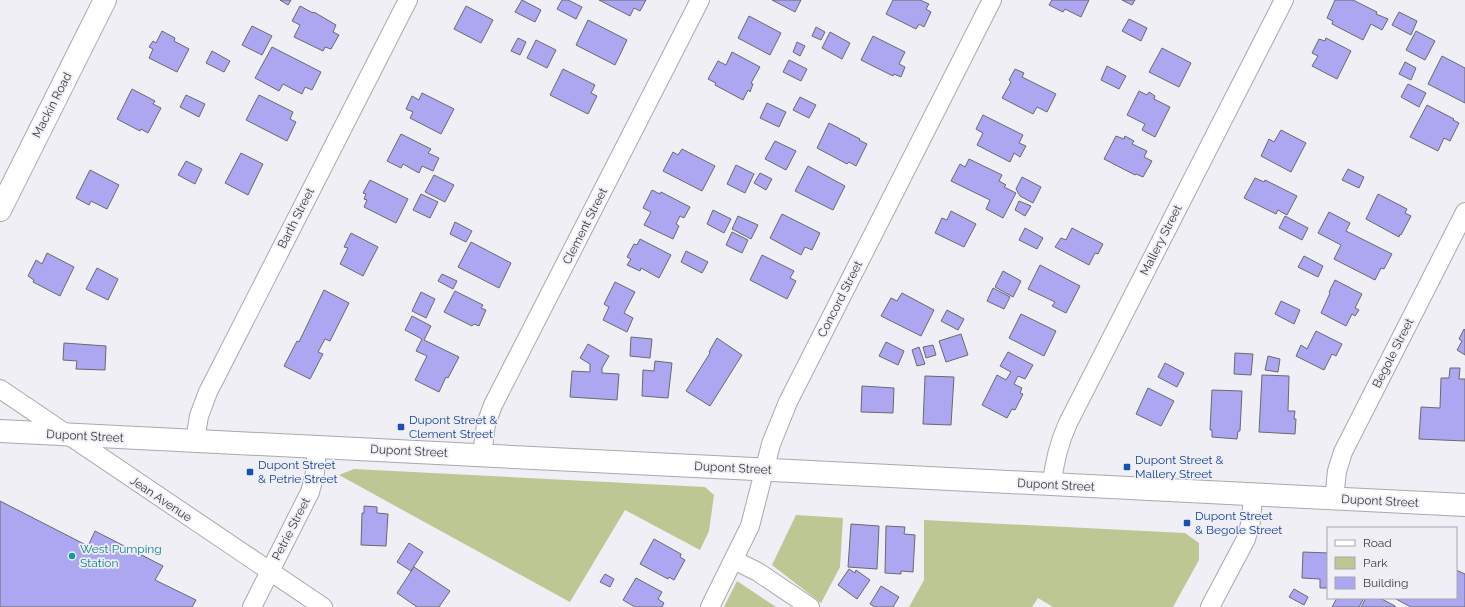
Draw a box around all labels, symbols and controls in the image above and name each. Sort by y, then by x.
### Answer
street label: Mackin Road [30,70,74,140]
street label: Barth Street [275,185,317,251]
street label: Clement Street [560,185,610,267]
street label: Mallery Street [1137,202,1185,278]
street label: Concord Street [815,258,865,340]
street label: Begole Street [1369,316,1417,390]
place label: Dupont Street & Clement Street [409,413,498,441]
marker: Dupont Street & Clement Street [396,422,406,432]
street label: Dupont Street [46,427,124,445]
street label: Dupont Street [370,442,448,460]
place label: Dupont Street & Mallery Street [1135,453,1224,481]
place label: Dupont Street & Petrie Street [258,458,338,486]
street label: Dupont Street [694,459,772,477]
marker: Dupont Street & Mallery Street [1122,462,1132,472]
marker: Dupont Street & Petrie Street [245,467,255,477]
street label: Jean Avenue [128,473,194,525]
street label: Dupont Street [1017,476,1095,494]
street label: Dupont Street [1341,492,1419,510]
street label: Petrie Street [269,495,313,563]
place label: Dupont Street & Begole Street [1195,509,1282,537]
marker: Dupont Street & Begole Street [1182,518,1192,528]
legend [1327,527,1457,599]
text: Road [1363,536,1392,550]
place label: West Pumping Station [80,542,162,570]
marker: West Pumping Station [67,551,77,561]
text: Park [1363,556,1388,570]
text: Building [1363,576,1409,590]

